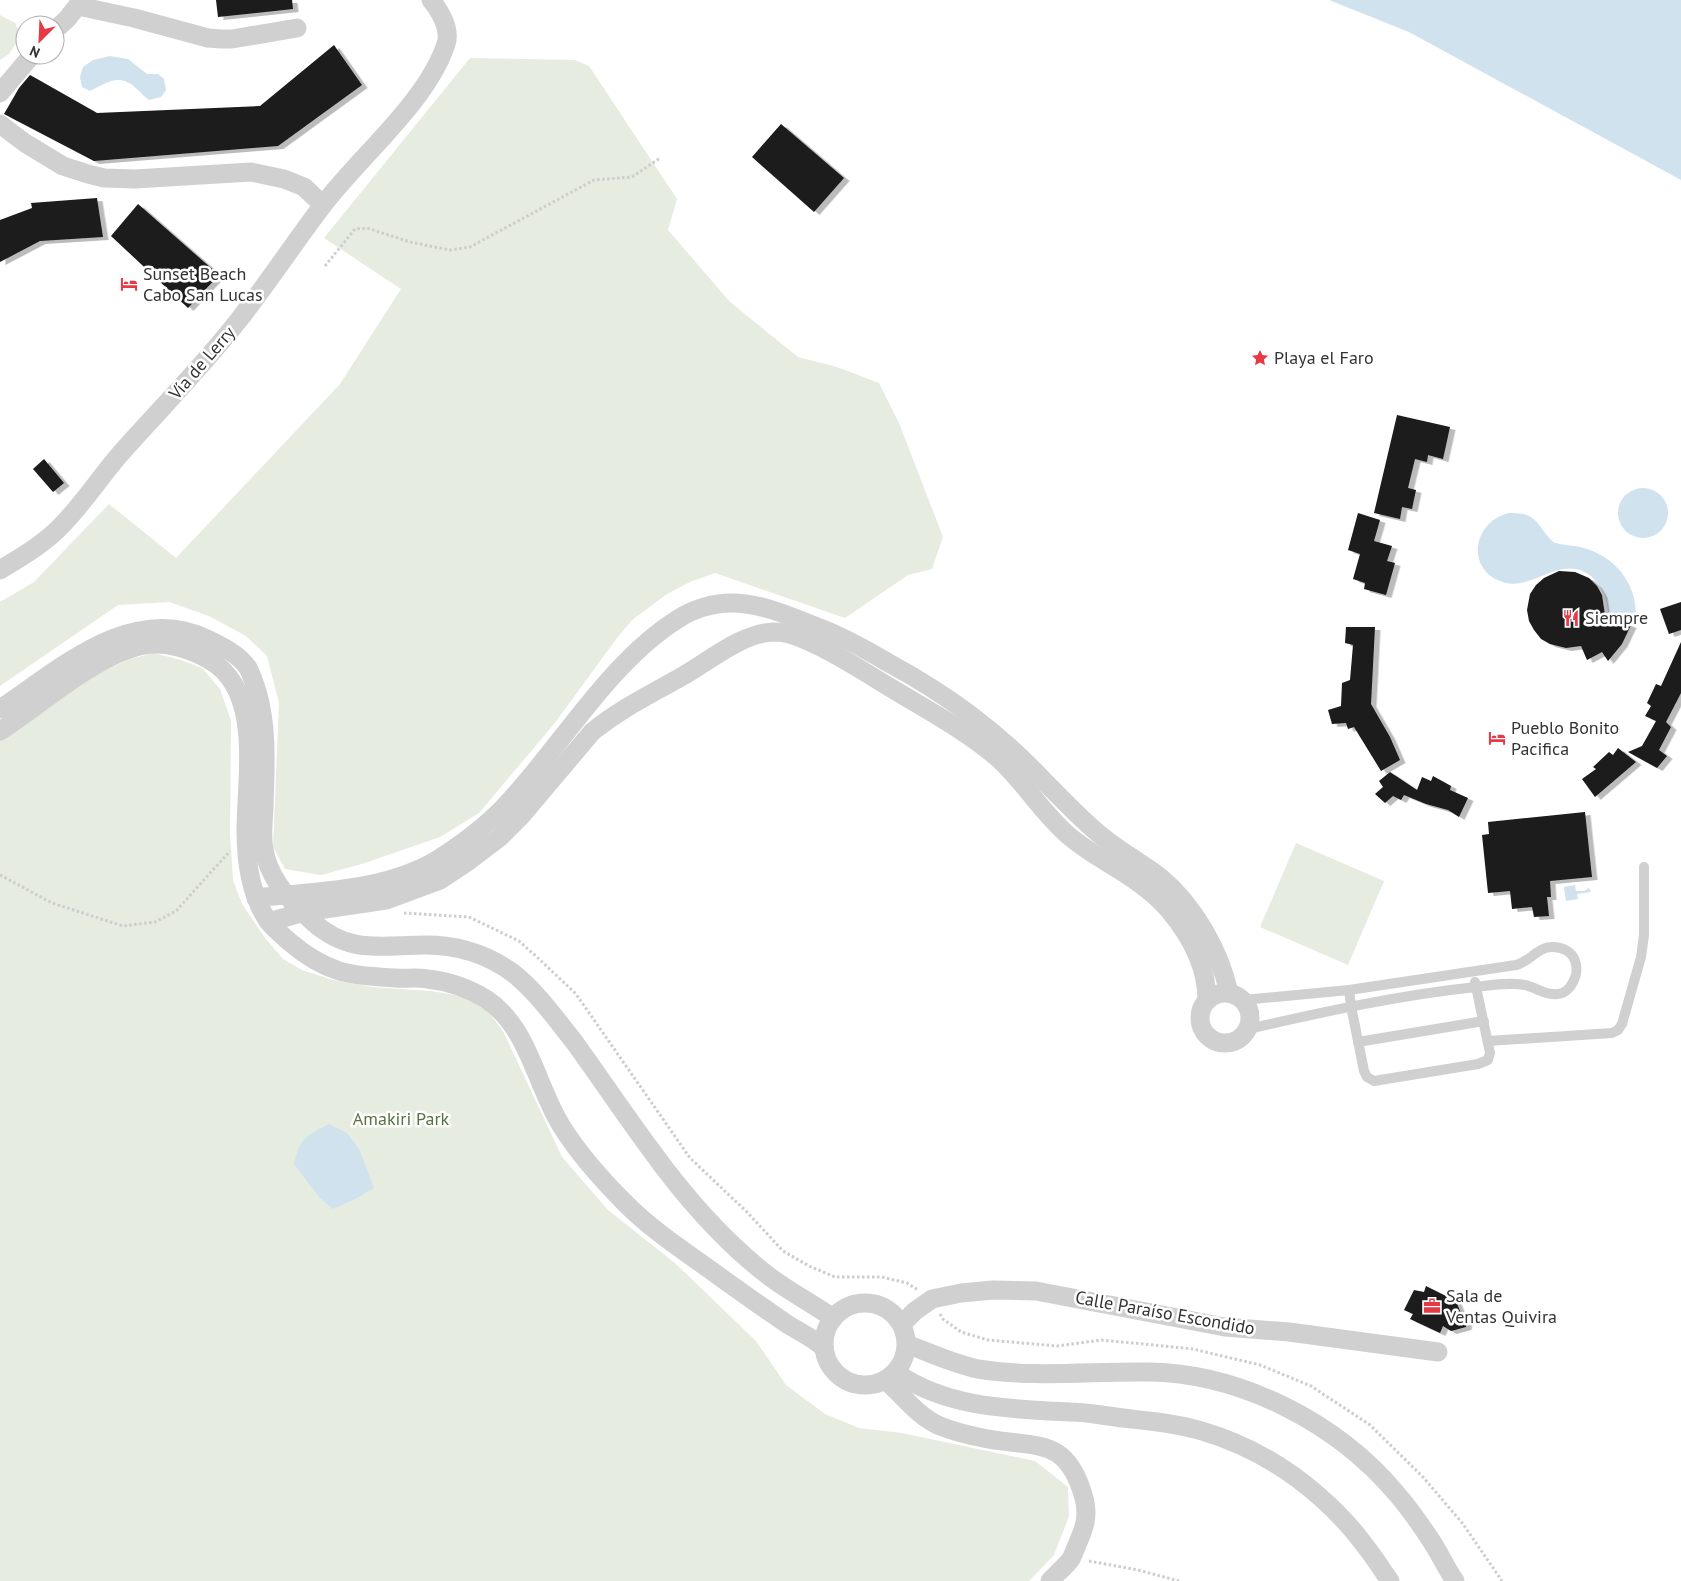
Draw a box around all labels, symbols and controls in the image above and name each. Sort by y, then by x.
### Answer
north arrow [15,15,65,65]
text: N [27,42,43,62]
place label: Sunset Beach Cabo San Lucas [143,262,262,306]
hotel icon: Sunset Beach Cabo San Lucas [119,274,139,294]
street label: Vía de Lerry [163,321,240,405]
place label: Playa el Faro [1274,346,1374,369]
place icon: Playa el Faro [1250,348,1270,368]
place label: Siempre [1585,606,1648,629]
restaurant icon: Siempre [1561,608,1581,628]
place label: Pueblo Bonito Pacifica [1511,716,1619,760]
hotel icon: Pueblo Bonito Pacifica [1487,728,1507,748]
park label: Amakiri Park [353,1107,450,1130]
place label: Sala de Ventas Quivira [1445,1284,1557,1328]
street label: Calle Paraíso Escondido [1074,1285,1257,1340]
office icon: Sala de Ventas Quivira [1422,1296,1442,1316]

